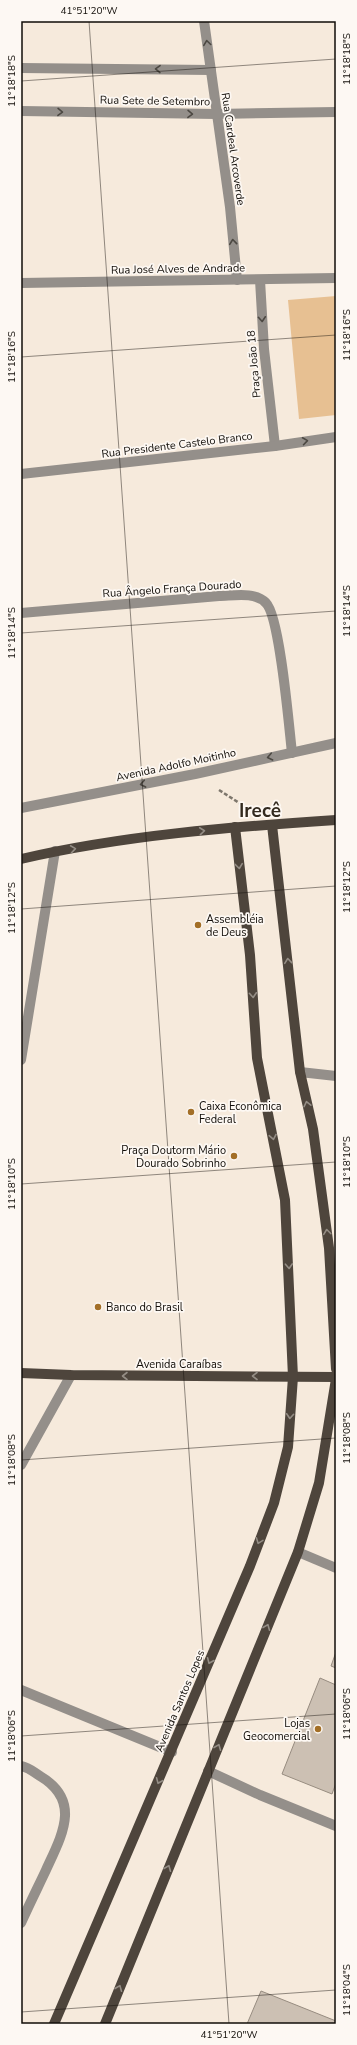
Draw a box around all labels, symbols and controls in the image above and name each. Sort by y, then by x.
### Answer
text: 41°51'20"W [61,4,117,18]
text: 11°18'18"S [340,33,354,85]
one-way arrow [203,40,212,46]
text: 11°18'18"S [5,55,19,107]
one-way arrow [155,65,161,74]
street label: Rua Cardeal Arcoverde [218,92,248,207]
street label: Rua Sete de Setembro [100,93,210,109]
one-way arrow [57,107,63,116]
one-way arrow [187,110,193,118]
one-way arrow [229,239,238,245]
street label: Rua José Alves de Andrade [111,260,245,278]
text: 11°18'16"S [340,309,354,361]
one-way arrow [258,316,267,322]
street label: Praça João 18 [244,329,264,398]
text: 11°18'16"S [5,331,19,383]
street label: Rua Presidente Castelo Branco [101,428,253,462]
one-way arrow [302,437,308,446]
street label: Rua Ângelo França Dourado [102,576,242,601]
text: 11°18'14"S [340,585,354,637]
text: 11°18'14"S [5,607,19,659]
street label: Avenida Adolfo Moitinho [115,745,237,785]
one-way arrow [267,753,274,761]
one-way arrow [140,779,146,788]
district label: Irecê [239,798,281,824]
one-way arrow [199,827,205,836]
one-way arrow [70,845,76,853]
text: 11°18'12"S [340,861,354,913]
one-way arrow [235,863,244,869]
text: 11°18'12"S [5,882,19,934]
place label: Assembléia de Deus [206,912,264,940]
marker: Assembléia de Deus [193,920,203,930]
one-way arrow [283,958,292,964]
one-way arrow [248,992,257,998]
place label: Caixa Econômica Federal [199,1099,282,1127]
one-way arrow [303,1100,311,1107]
marker: Caixa Econômica Federal [186,1107,196,1117]
one-way arrow [268,1134,277,1141]
text: 11°18'10"S [340,1136,354,1188]
place label: Praça Doutorm Mário Dourado Sobrinho [121,1143,226,1171]
marker: Praça Doutorm Mário Dourado Sobrinho [229,1151,239,1161]
text: 11°18'10"S [5,1158,19,1210]
one-way arrow [323,1229,332,1235]
one-way arrow [284,1263,293,1269]
place label: Banco do Brasil [106,1300,184,1315]
marker: Banco do Brasil [93,1302,103,1312]
street label: Avenida Caraíbas [136,1357,222,1372]
one-way arrow [122,1372,128,1380]
one-way arrow [252,1372,258,1381]
text: 11°18'08"S [340,1412,354,1464]
one-way arrow [286,1413,295,1419]
text: 11°18'08"S [5,1434,19,1486]
one-way arrow [256,1538,264,1545]
one-way arrow [262,1623,270,1631]
street label: Avenida Santos Lopes [152,1648,208,1754]
one-way arrow [206,1658,214,1665]
text: 11°18'06"S [340,1688,354,1740]
text: 11°18'06"S [5,1710,19,1762]
place label: Lojas Geocomercial [243,1716,311,1744]
marker: Lojas Geocomercial [313,1724,323,1734]
one-way arrow [213,1744,221,1751]
one-way arrow [156,1777,164,1784]
one-way arrow [164,1864,172,1871]
text: 11°18'04"S [340,1964,354,2016]
one-way arrow [115,1984,123,1991]
text: 41°51'20"W [201,2028,257,2042]

